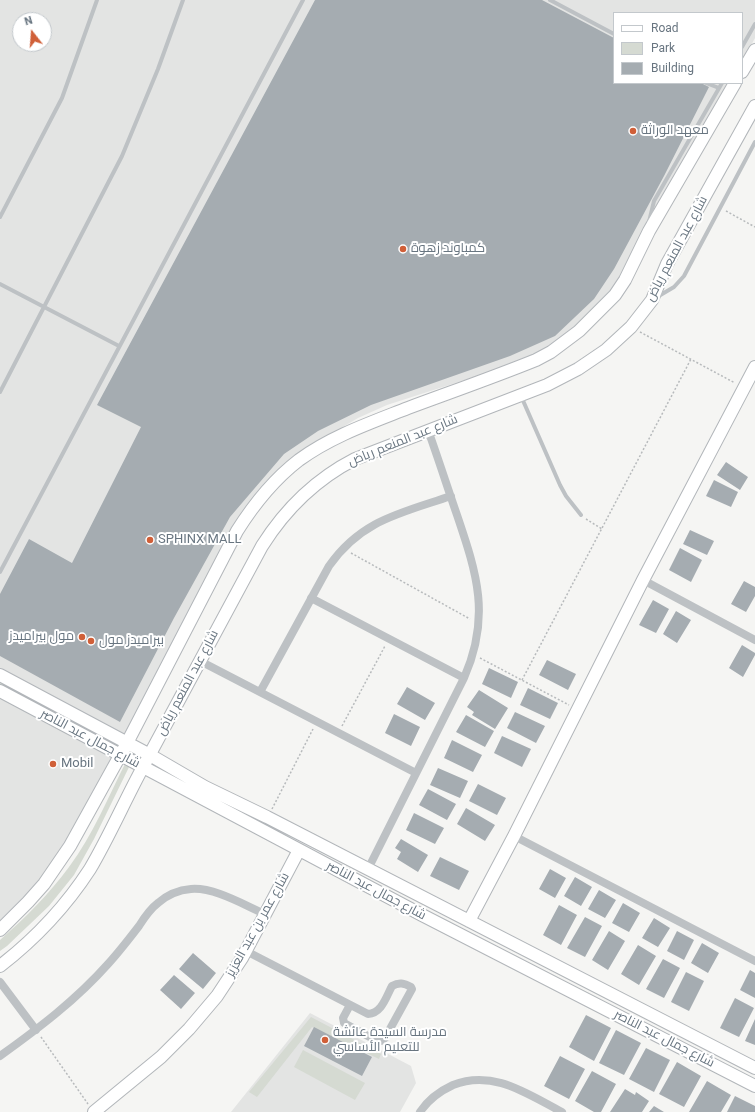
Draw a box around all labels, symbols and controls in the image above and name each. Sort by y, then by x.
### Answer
north arrow [12,12,52,52]
legend [613,12,743,84]
text: N [23,14,34,28]
text: Road [651,21,679,35]
text: Park [651,41,675,55]
text: Building [651,61,694,75]
place label: معهد الوراثة [641,123,709,139]
marker: معهد الوراثة [628,126,638,136]
street label: شارع عبد المنعم رياض [643,194,711,304]
place label: كمباوند زهوة [411,241,485,257]
marker: كمباوند زهوة [398,244,408,254]
street label: شارع عبد المنعم رياض [346,412,460,470]
place label: SPHINX MALL [158,532,241,548]
marker: SPHINX MALL [145,535,155,545]
street label: شارع عبد المنعم رياض [154,628,222,738]
place label: مول بيراميدز [9,629,74,645]
marker: مول بيراميدز [77,632,87,642]
place label: بيراميدز مول [99,633,164,649]
marker: بيراميدز مول [86,636,96,646]
street label: شارع جمال عبد الناصر [37,706,143,772]
place label: Mobil [61,756,93,772]
marker: Mobil [48,759,58,769]
street label: شارع جمال عبد الناصر [323,858,429,924]
street label: شارع عمر بن عبد العزيز [223,870,293,980]
street label: شارع جمال عبد الناصر [611,1007,717,1071]
place label: مدرسة السيدة عائشة للتعليم الأساسي [333,1025,447,1056]
marker: مدرسة السيدة عائشة للتعليم الأساسي [320,1035,330,1045]

